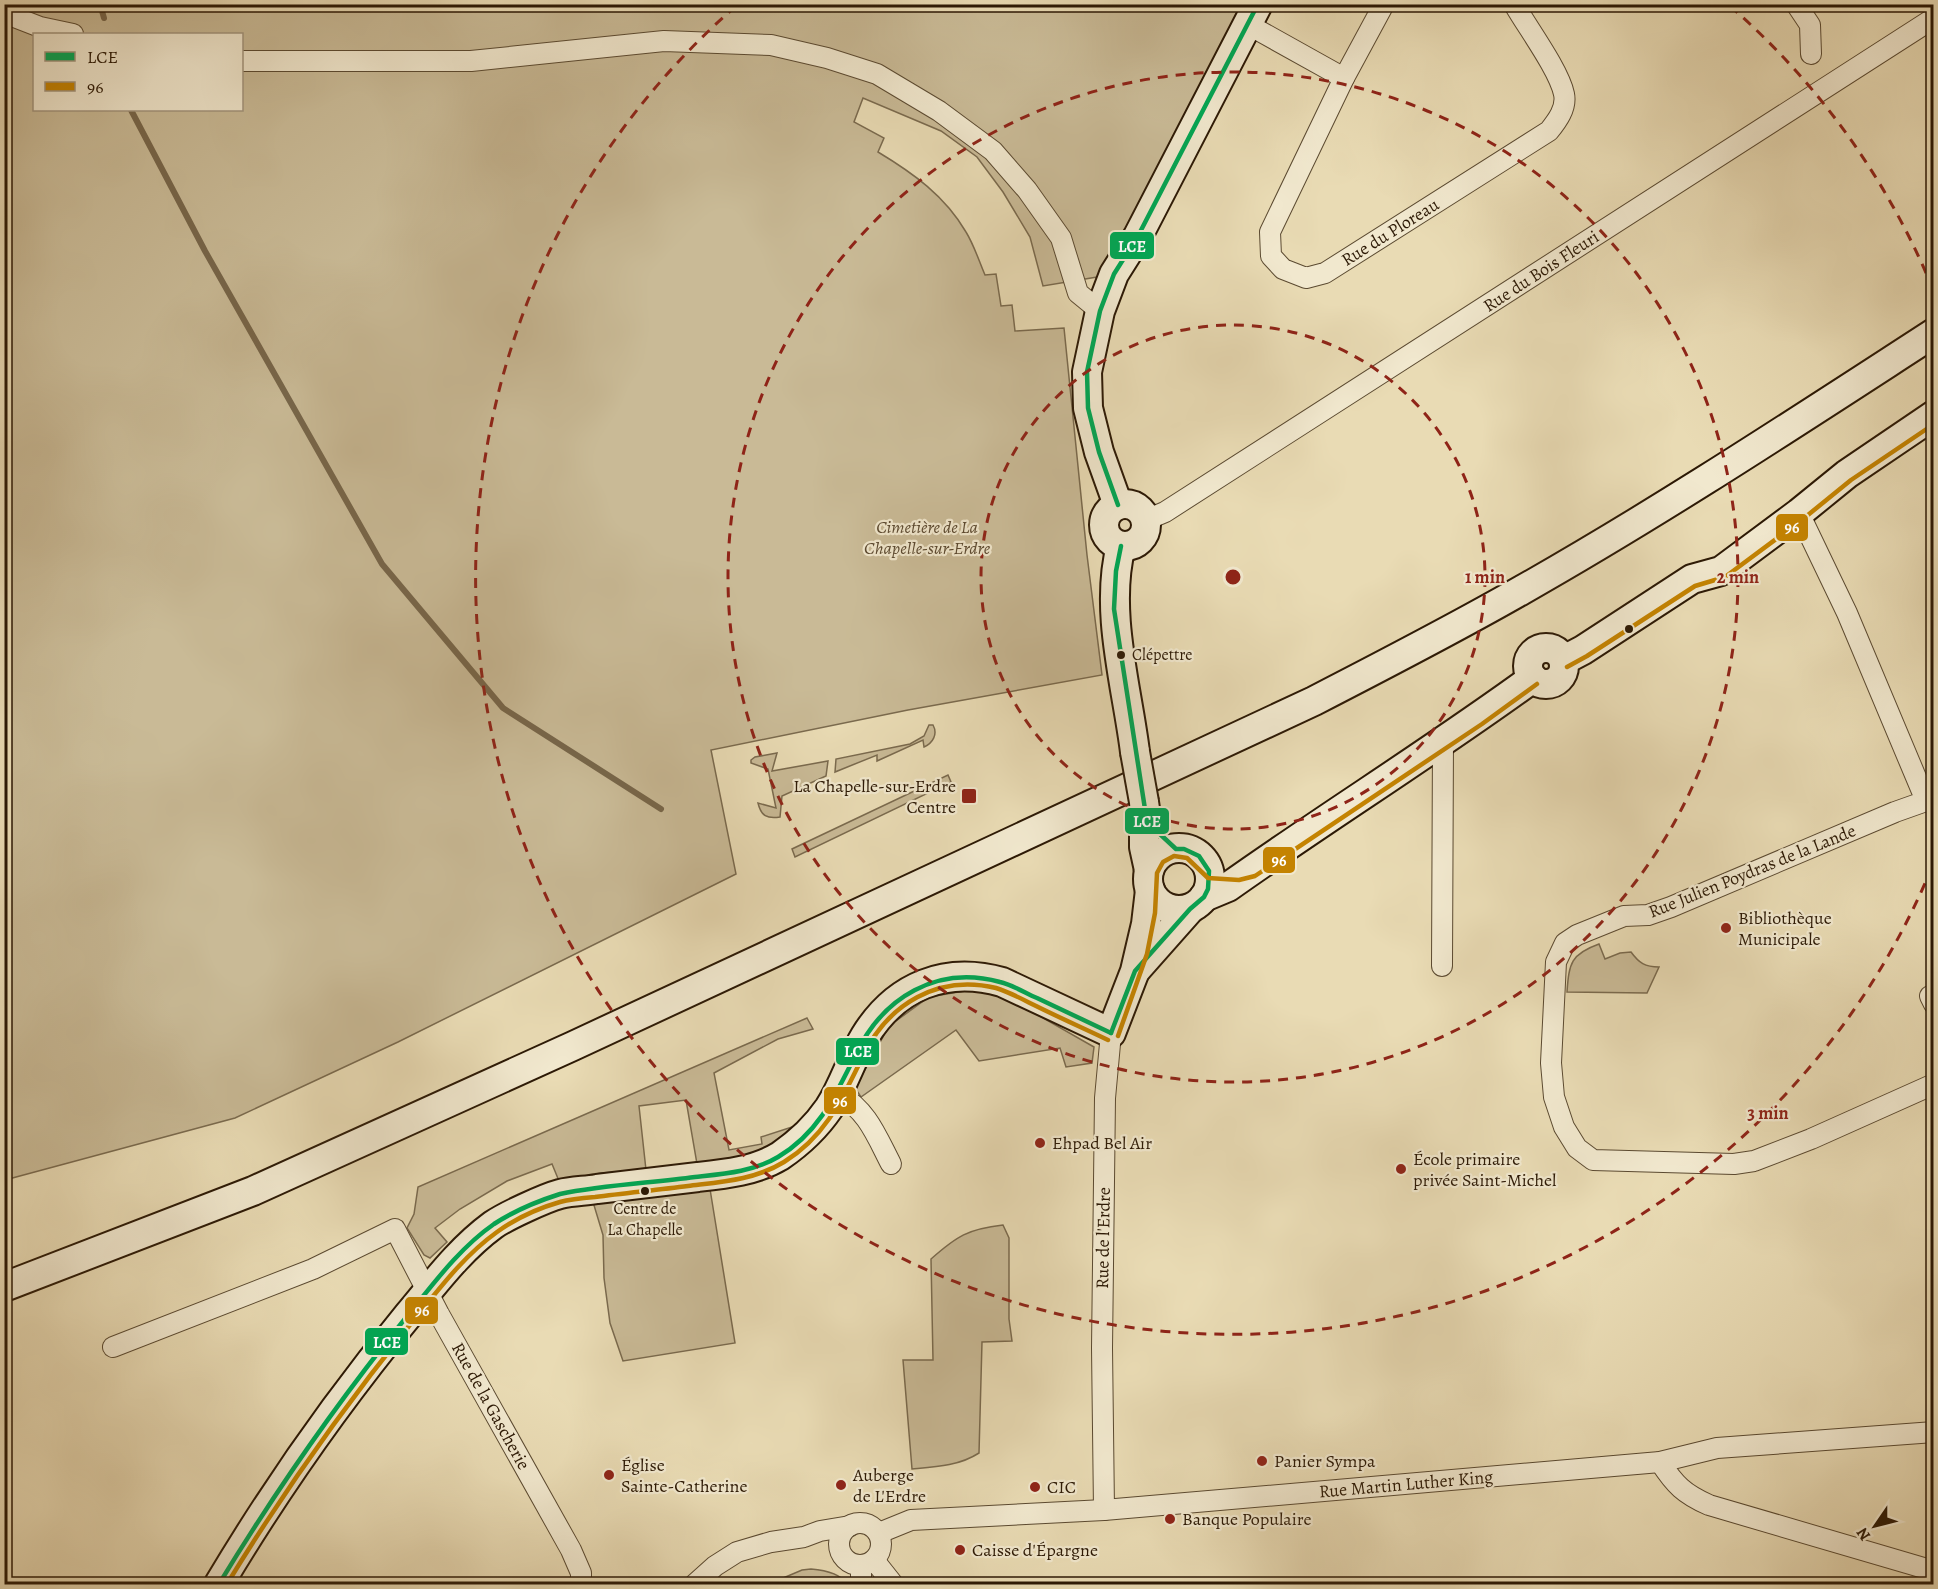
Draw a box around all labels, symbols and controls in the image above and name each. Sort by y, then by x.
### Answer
legend [33,33,243,111]
text: LCE [87,45,118,69]
text: 96 [87,75,104,99]
street label: Rue du Ploreau [1337,192,1444,272]
street label: Rue du Bois Fleuri [1478,225,1604,317]
line badge: LCE [1109,231,1155,260]
text: LCE [1118,236,1146,258]
line badge: 96 [1775,513,1809,542]
park label: Cimetière de La Chapelle-sur-Erdre [864,515,991,560]
text: 96 [1785,517,1800,539]
text: 1 min [1465,565,1505,589]
text: 2 min [1717,565,1759,589]
centre of rings [1223,567,1243,587]
unlabelled marker [1623,623,1635,635]
place label: Clépettre [1132,644,1192,666]
marker: Clépettre [1115,649,1127,661]
place label: La Chapelle-sur-Erdre Centre [793,774,956,819]
marker: La Chapelle-sur-Erdre Centre [960,787,978,805]
line badge: LCE [1124,807,1170,835]
text: LCE [1133,811,1161,833]
street label: Rue Julien Poydras de la Lande [1645,818,1859,924]
line badge: 96 [1262,846,1296,874]
text: 96 [1272,850,1287,872]
place label: Bibliothèque Municipale [1738,906,1832,951]
marker: Bibliothèque Municipale [1719,921,1733,935]
line badge: LCE [835,1037,880,1066]
text: LCE [844,1041,872,1063]
line badge: 96 [823,1086,857,1115]
text: 96 [833,1091,848,1113]
text: 3 min [1747,1101,1789,1125]
place label: Ehpad Bel Air [1052,1131,1152,1155]
marker: Ehpad Bel Air [1033,1136,1047,1150]
place label: École primaire privée Saint-Michel [1413,1147,1557,1192]
marker: École primaire privée Saint-Michel [1394,1162,1408,1176]
marker: Centre de La Chapelle [639,1185,651,1197]
street label: Rue de l'Erdre [1090,1187,1116,1289]
place label: Centre de La Chapelle [607,1198,683,1241]
line badge: 96 [404,1296,439,1325]
text: 96 [415,1300,430,1322]
line badge: LCE [364,1327,409,1356]
text: LCE [373,1332,401,1354]
street label: Rue de la Gascherie [446,1338,536,1474]
place label: Panier Sympa [1274,1449,1376,1473]
place label: Église Sainte-Catherine [621,1453,748,1498]
marker: Panier Sympa [1255,1454,1269,1468]
place label: Auberge de L'Erdre [852,1463,926,1508]
street label: Rue Martin Luther King [1318,1464,1494,1504]
marker: Église Sainte-Catherine [602,1468,616,1482]
place label: CIC [1047,1475,1076,1499]
marker: Auberge de L'Erdre [834,1478,848,1492]
marker: CIC [1028,1480,1042,1494]
north arrow [1845,1496,1905,1556]
place label: Banque Populaire [1182,1507,1312,1531]
marker: Banque Populaire [1163,1512,1177,1526]
text: N [1851,1523,1876,1545]
place label: Caisse d'Épargne [972,1538,1098,1562]
marker: Caisse d'Épargne [953,1543,967,1557]

